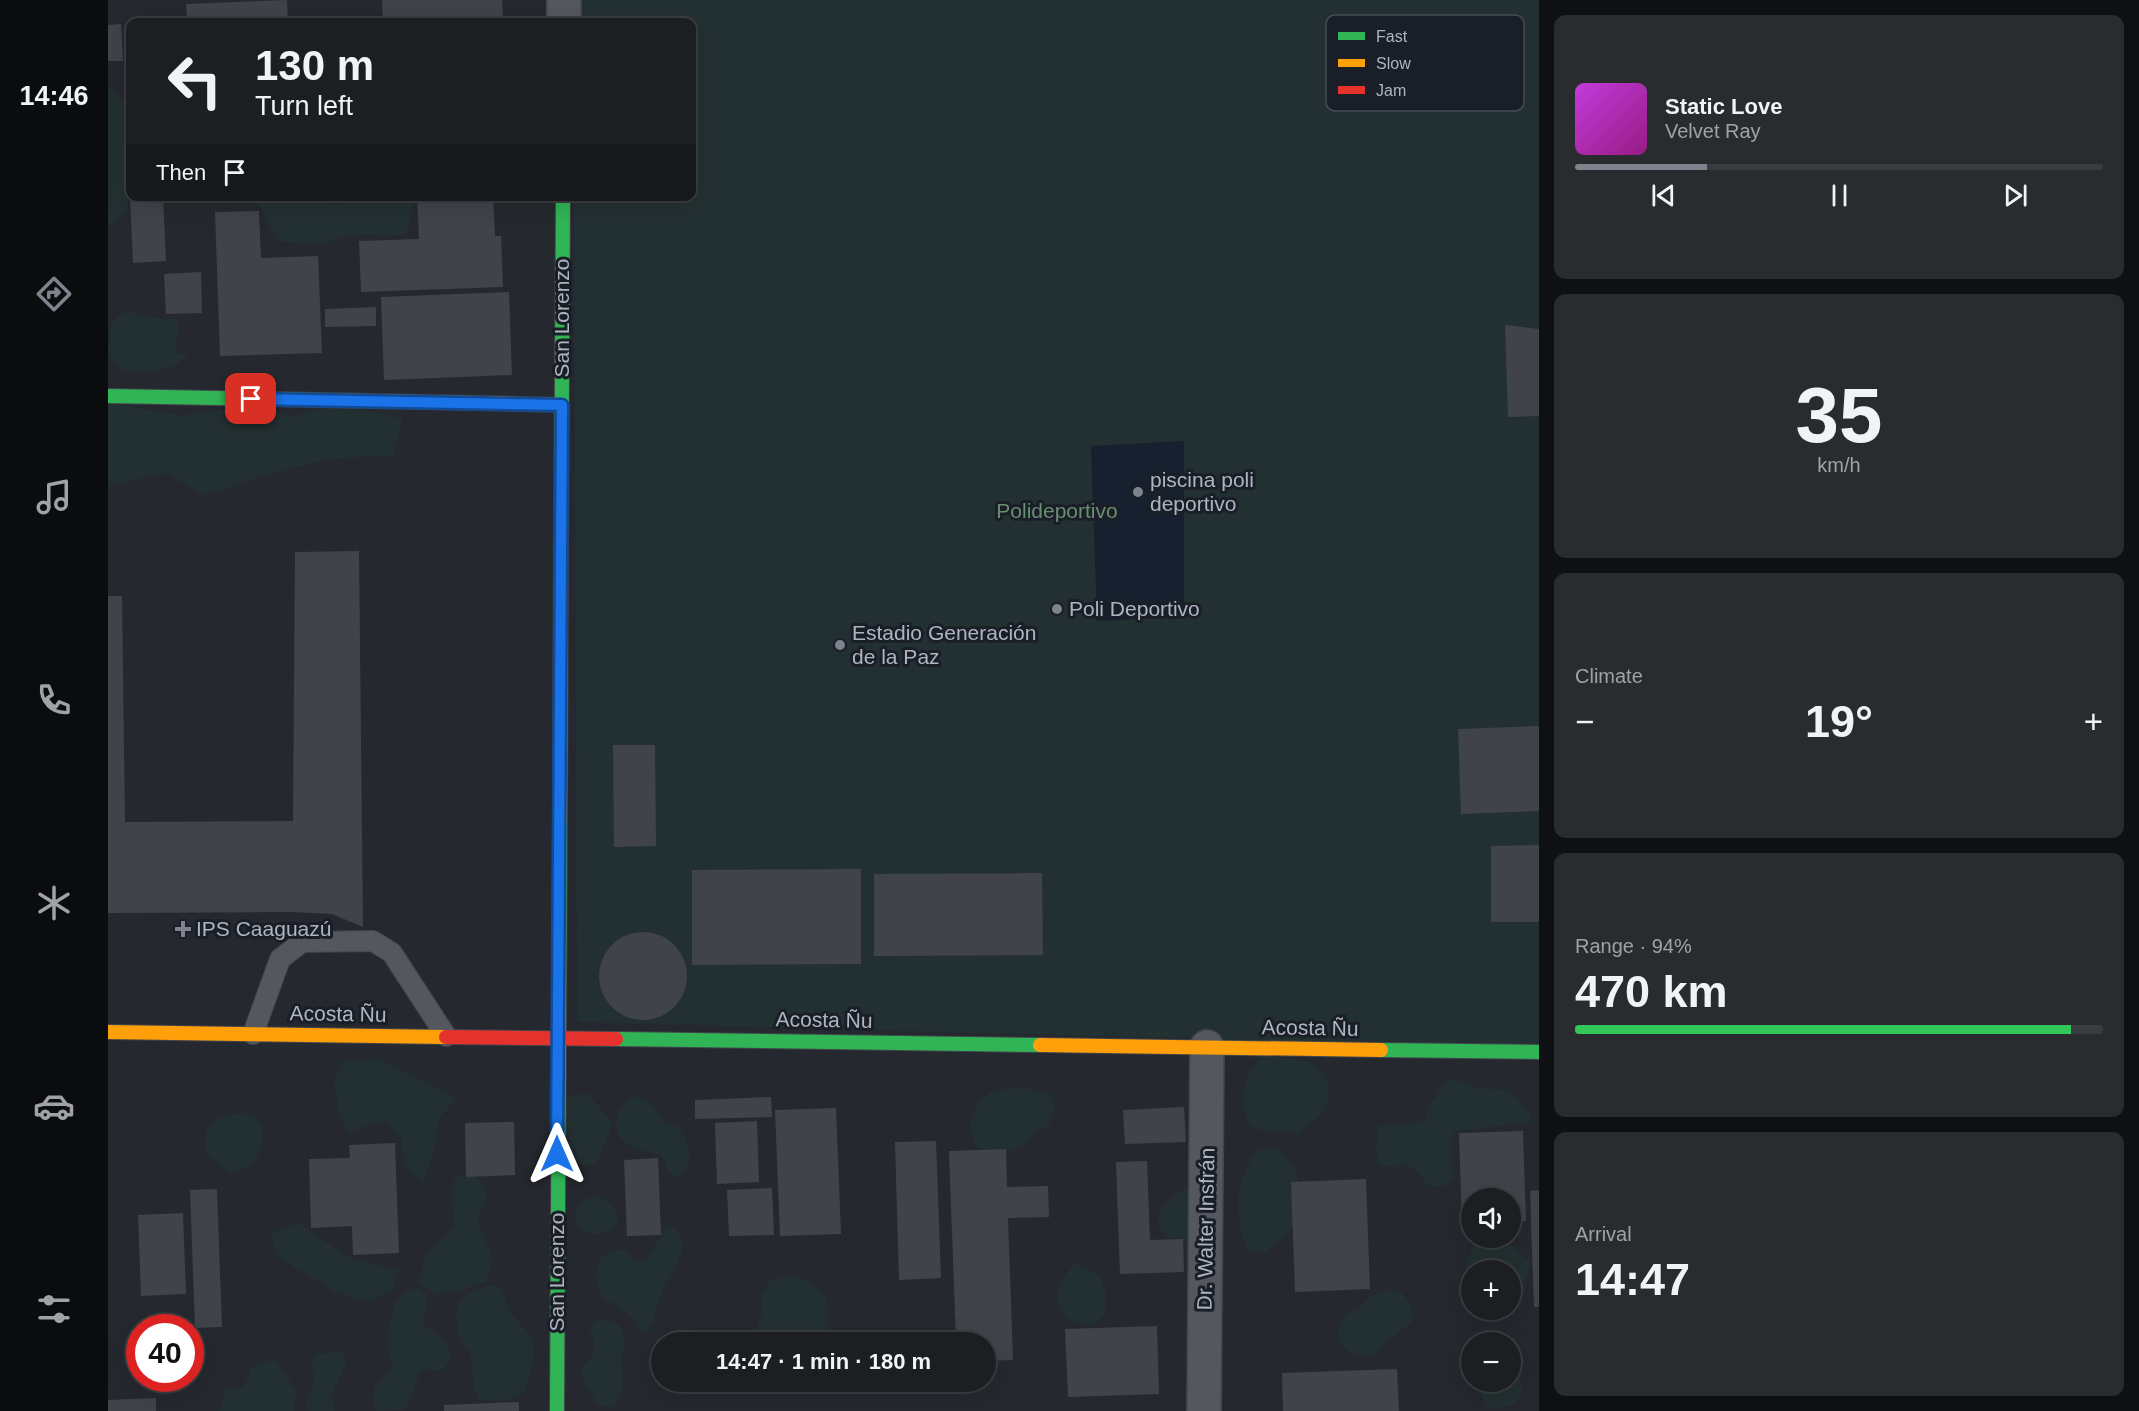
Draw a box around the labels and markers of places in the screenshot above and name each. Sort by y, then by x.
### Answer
pin [225,373,276,424]
place label: piscina poli deportivo [1150,468,1254,515]
marker: piscina poli deportivo [1131,485,1145,499]
place label: Poli Deportivo [1069,597,1200,620]
marker: Poli Deportivo [1050,602,1064,616]
place label: Estadio Generación de la Paz [852,621,1036,668]
marker: Estadio Generación de la Paz [833,638,847,652]
place label: IPS Caaguazú [196,917,331,940]
marker: IPS Caaguazú [174,920,192,938]

